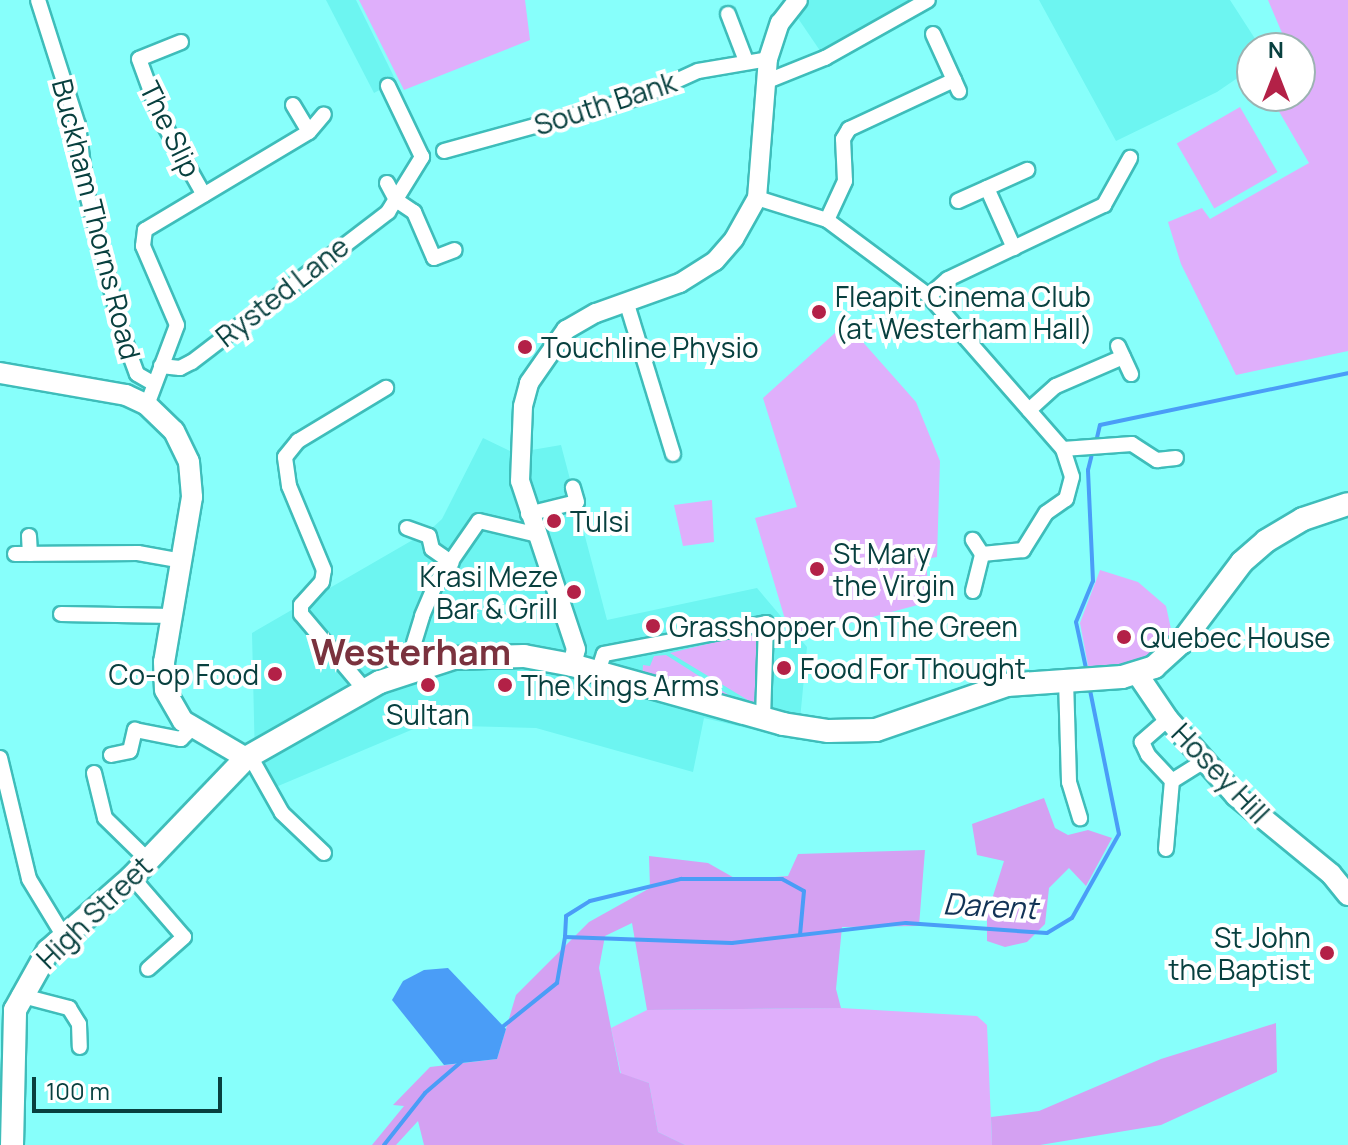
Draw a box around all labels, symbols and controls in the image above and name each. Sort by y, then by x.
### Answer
north arrow [1236,32,1316,112]
text: N [1268,35,1284,65]
street label: South Bank [530,64,680,142]
street label: Buckham Thorns Road [46,75,148,363]
street label: The Slip [133,76,209,182]
street label: Rysted Lane [209,229,355,353]
place label: Fleapit Cinema Club (at Westerham Hall) [835,279,1093,345]
marker: Fleapit Cinema Club (at Westerham Hall) [810,303,828,321]
place label: Touchline Physio [541,330,758,364]
marker: Touchline Physio [516,338,534,356]
place label: Tulsi [570,504,630,538]
marker: Tulsi [545,512,563,530]
place label: St Mary the Virgin [833,536,955,602]
place label: Krasi Meze Bar & Grill [419,559,558,625]
marker: St Mary the Virgin [808,560,826,578]
marker: Krasi Meze Bar & Grill [565,583,583,601]
place label: Grasshopper On The Green [669,609,1018,643]
marker: Grasshopper On The Green [644,617,662,635]
place label: Quebec House [1140,620,1331,654]
marker: Quebec House [1115,628,1133,646]
district label: Westerham [311,630,511,674]
place label: Food For Thought [800,651,1026,685]
place label: Co-op Food [109,657,259,691]
marker: Food For Thought [775,659,793,677]
marker: Co-op Food [266,665,284,683]
place label: The Kings Arms [521,668,719,702]
marker: Sultan [419,676,437,694]
marker: The Kings Arms [496,676,514,694]
place label: Sultan [386,697,470,731]
street label: Hosey Hill [1165,716,1277,830]
street label: High Street [30,849,158,975]
water label: Darent [942,886,1038,926]
place label: St John the Baptist [1168,920,1311,986]
marker: St John the Baptist [1318,944,1336,962]
scale bar [36,1061,226,1111]
text: 100 m [46,1074,110,1107]

